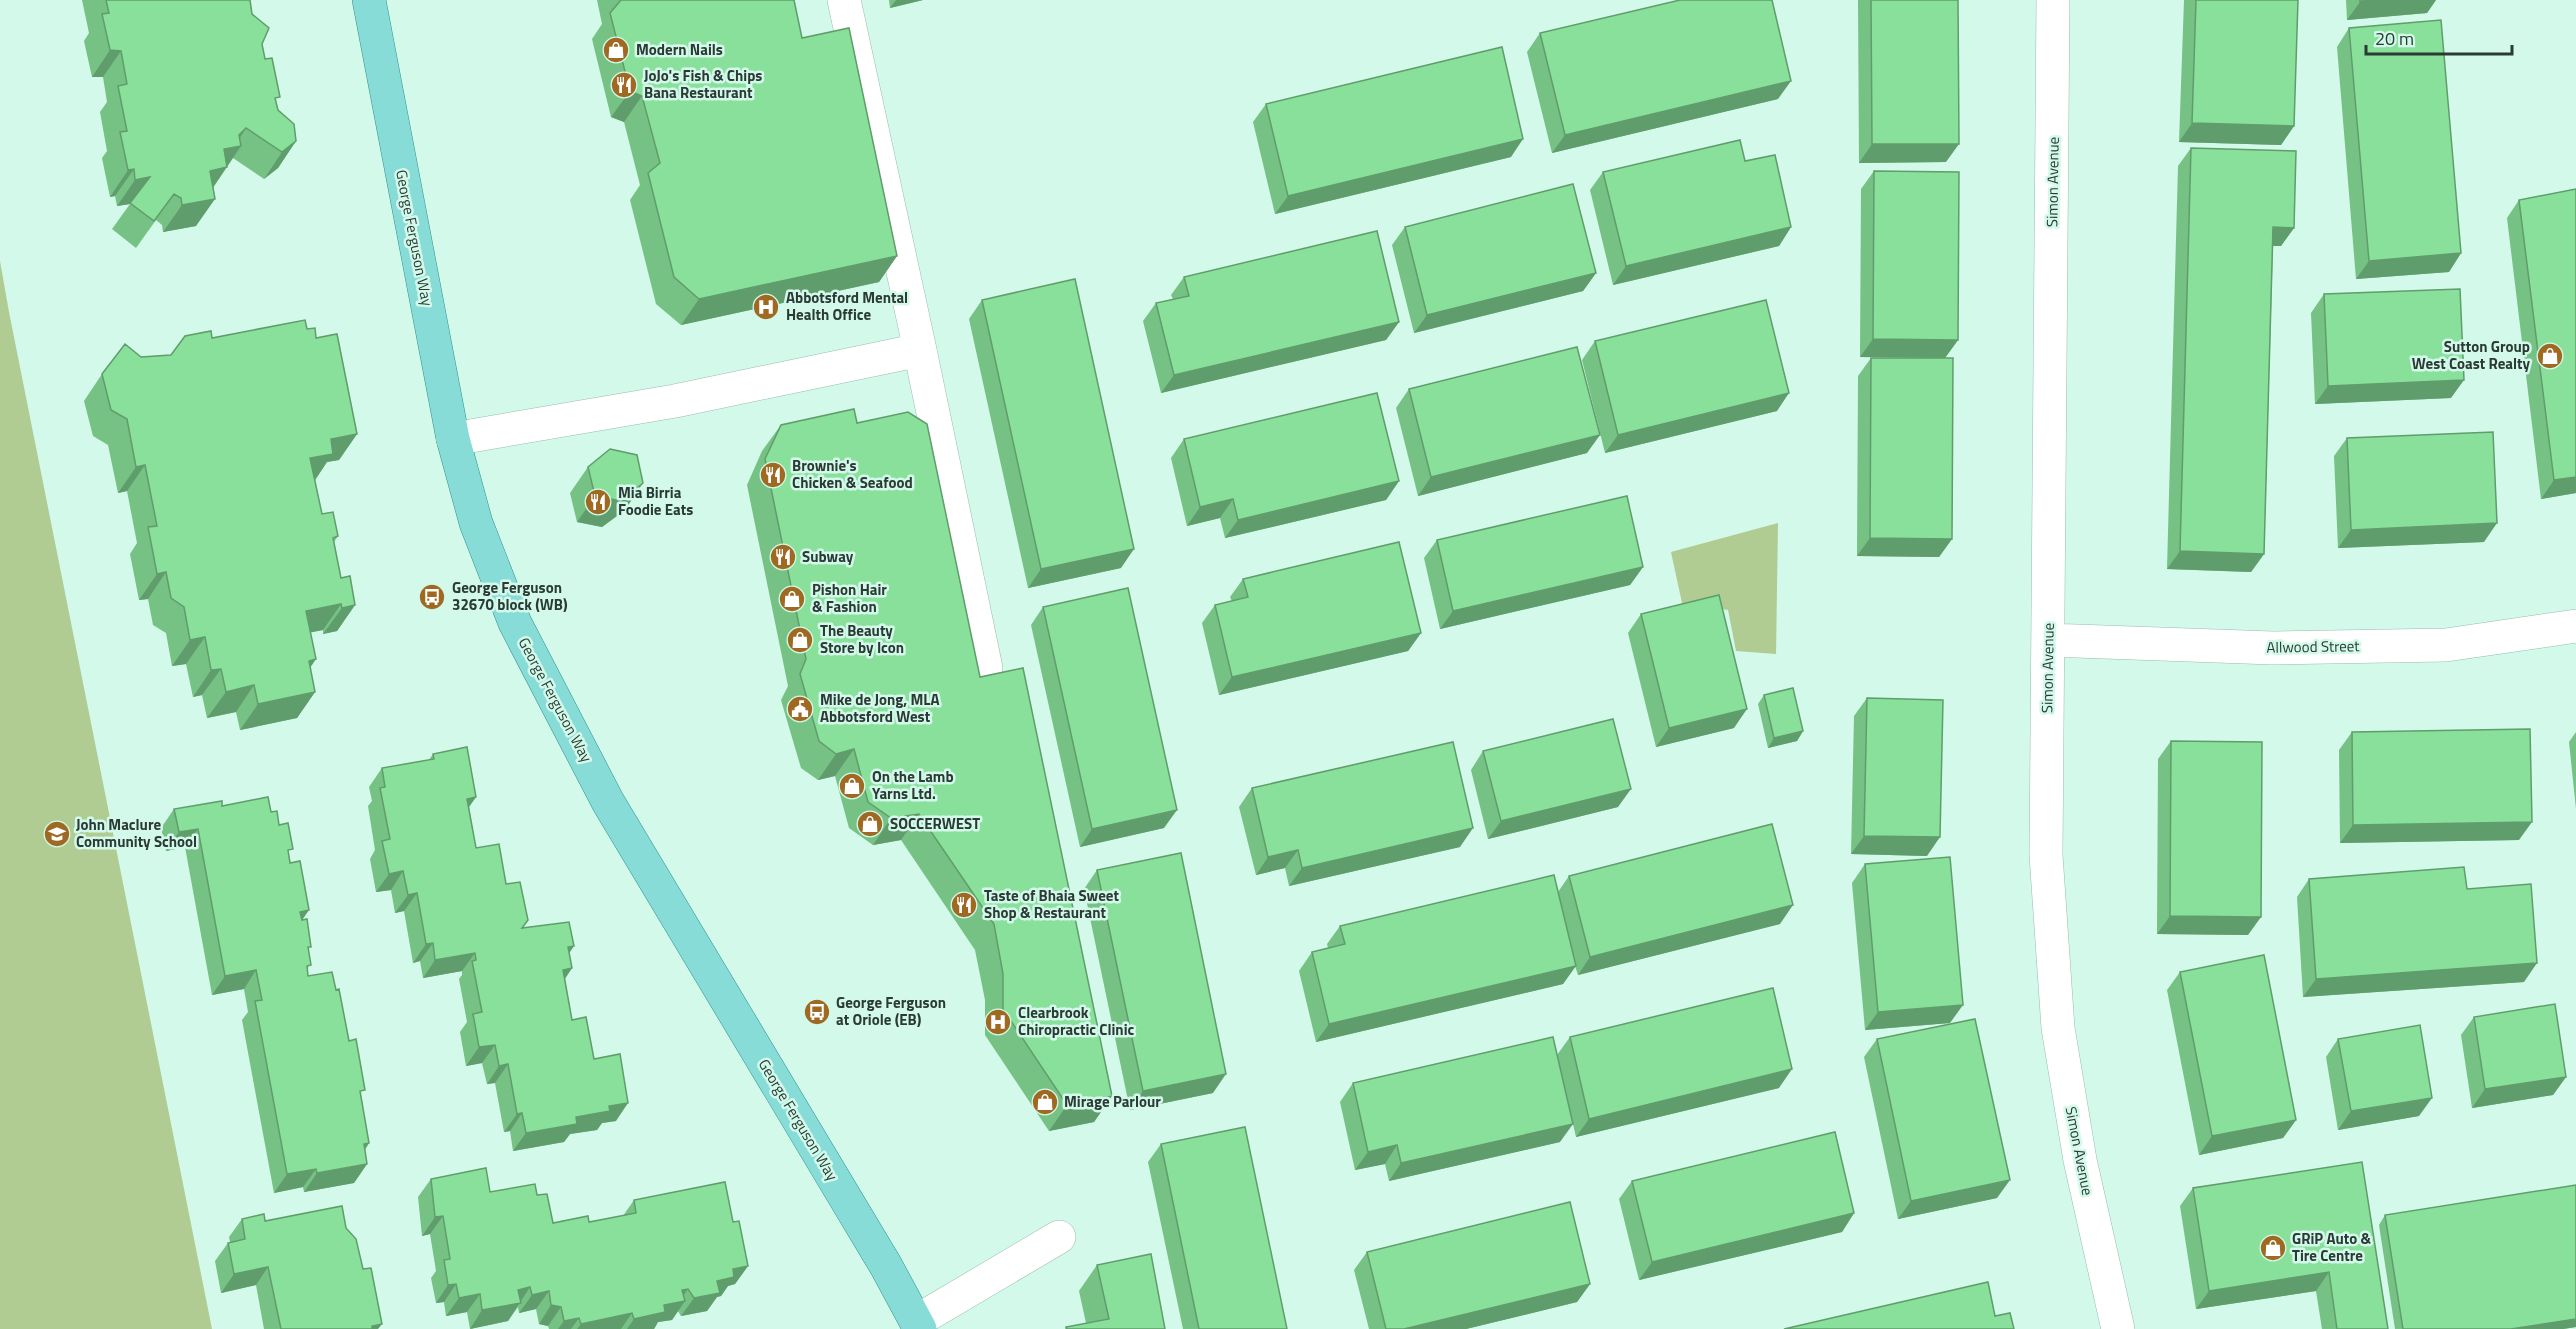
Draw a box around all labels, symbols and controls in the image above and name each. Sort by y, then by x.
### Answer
scale bar [2366,18,2512,56]
text: 20 m [2375,25,2414,52]
shop icon: Modern Nails [601,35,631,65]
place label: Modern Nails [636,38,723,61]
place label: JoJo's Fish & Chips Bana Restaurant [644,64,762,104]
restaurant icon: JoJo's Fish & Chips Bana Restaurant [609,70,639,100]
street label: Simon Avenue [2040,137,2065,227]
street label: George Ferguson Way [390,168,439,308]
place label: Abbotsford Mental Health Office [786,286,908,326]
hospital icon: Abbotsford Mental Health Office [751,292,781,322]
place label: Sutton Group West Coast Realty [2412,335,2530,375]
shop icon: Sutton Group West Coast Realty [2535,341,2565,371]
place label: Brownie's Chicken & Seafood [792,454,913,494]
restaurant icon: Brownie's Chicken & Seafood [758,460,788,490]
place label: Mia Birria Foodie Eats [618,481,693,521]
restaurant icon: Mia Birria Foodie Eats [583,487,613,517]
restaurant icon: Subway [768,542,798,572]
place label: Subway [802,545,854,568]
place label: George Ferguson 32670 block (WB) [452,576,568,616]
place label: Pishon Hair & Fashion [812,578,887,618]
bus stop icon: George Ferguson 32670 block (WB) [417,582,447,612]
shop icon: Pishon Hair & Fashion [777,584,807,614]
place label: The Beauty Store by Icon [820,619,904,659]
street label: Simon Avenue [2035,623,2060,713]
shop icon: The Beauty Store by Icon [785,625,815,655]
street label: George Ferguson Way [513,633,598,766]
street label: Allwood Street [2266,634,2360,659]
place label: Mike de Jong, MLA Abbotsford West [820,688,939,728]
public building icon: Mike de Jong, MLA Abbotsford West [785,694,815,724]
place label: On the Lamb Yarns Ltd. [872,765,954,805]
shop icon: On the Lamb Yarns Ltd. [837,771,867,801]
shop icon: SOCCERWEST [855,809,885,839]
place label: SOCCERWEST [890,812,980,835]
place label: John Maclure Community School [76,813,197,853]
school or university icon: John Maclure Community School [42,819,72,849]
place label: Taste of Bhaia Sweet Shop & Restaurant [984,884,1119,924]
restaurant icon: Taste of Bhaia Sweet Shop & Restaurant [949,890,979,920]
place label: George Ferguson at Oriole (EB) [836,991,946,1031]
bus stop icon: George Ferguson at Oriole (EB) [802,997,832,1027]
place label: Clearbrook Chiropractic Clinic [1018,1001,1135,1041]
hospital icon: Clearbrook Chiropractic Clinic [983,1007,1013,1037]
street label: George Ferguson Way [753,1055,844,1185]
shop icon: Mirage Parlour [1030,1087,1060,1117]
place label: Mirage Parlour [1064,1090,1161,1113]
street label: Simon Avenue [2060,1104,2099,1197]
place label: GRiP Auto & Tire Centre [2292,1227,2372,1267]
shop icon: GRiP Auto & Tire Centre [2258,1233,2288,1263]

